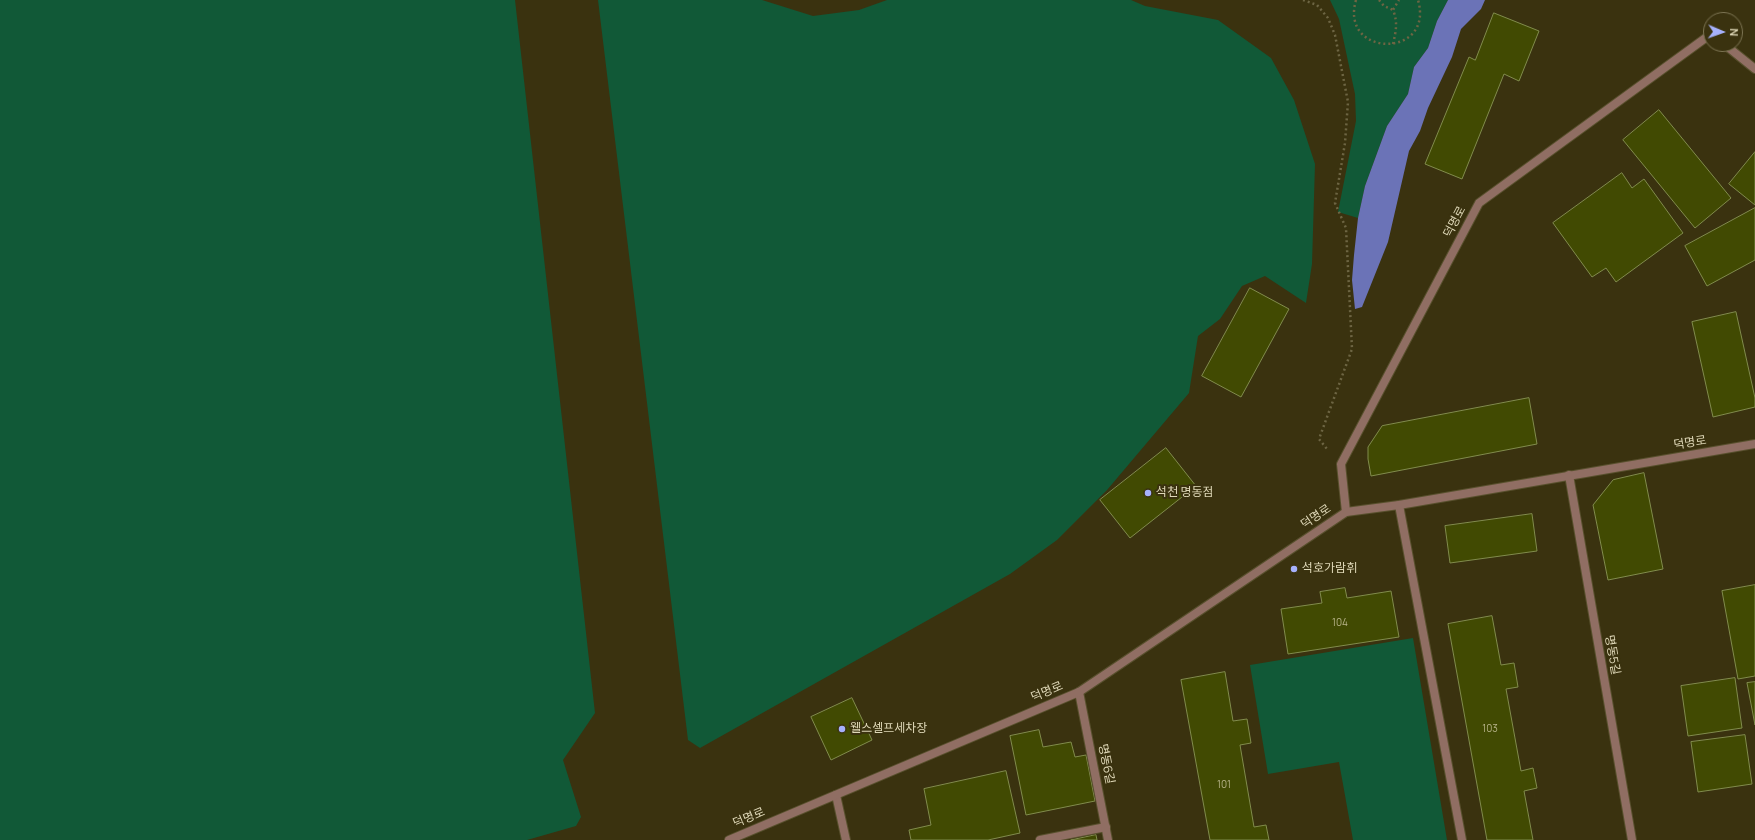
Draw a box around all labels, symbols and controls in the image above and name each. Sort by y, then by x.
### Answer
north arrow [1703,12,1743,52]
text: N [1727,28,1742,37]
street label: 덕명로 [1441,204,1469,240]
street label: 덕명로 [1673,433,1707,453]
place label: 석천 명동점 [1156,486,1214,500]
marker: 석천 명동점 [1143,488,1153,498]
street label: 덕명로 [1298,502,1334,532]
place label: 석호가람휘 [1302,562,1357,576]
marker: 석호가람휘 [1289,564,1299,574]
house number: 104 [1332,617,1348,629]
street label: 명동5길 [1601,634,1623,676]
street label: 덕명로 [1029,679,1065,705]
place label: 웰스셀프세차장 [850,722,927,736]
house number: 103 [1482,723,1498,735]
marker: 웰스셀프세차장 [837,724,847,734]
street label: 명동6길 [1095,743,1117,785]
house number: 101 [1217,779,1231,791]
street label: 덕명로 [731,805,767,831]

